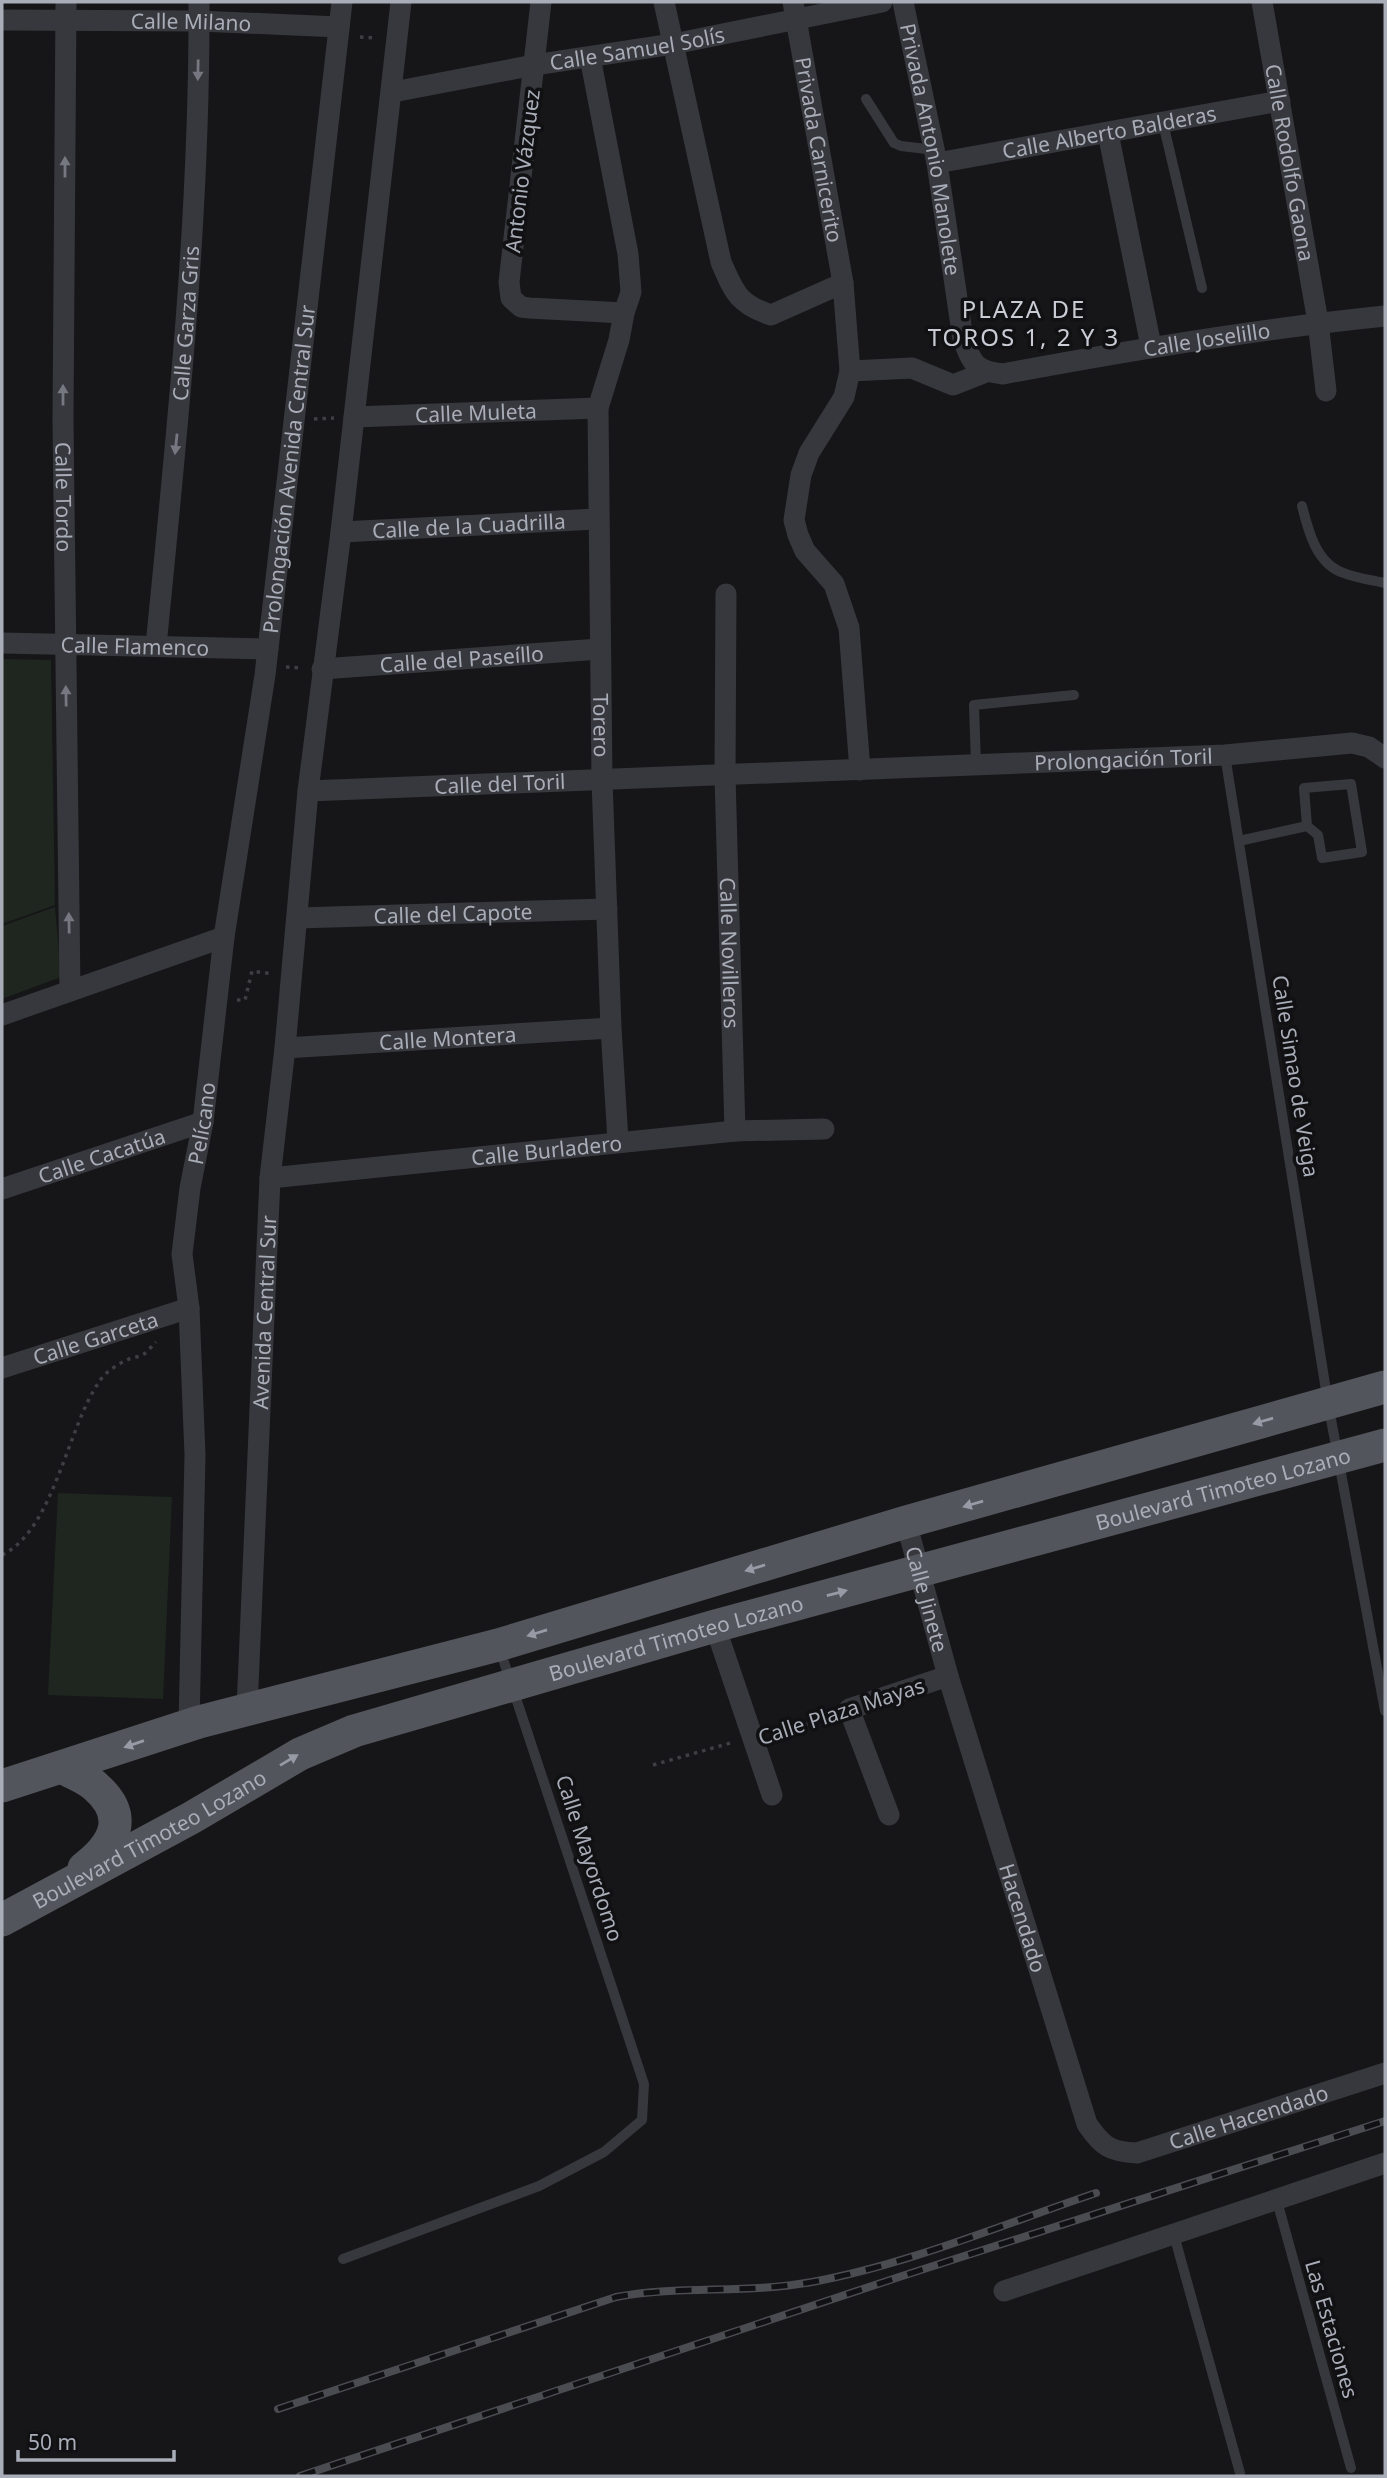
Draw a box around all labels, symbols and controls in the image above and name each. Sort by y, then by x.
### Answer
street label: Calle Milano [131,7,252,37]
street label: Calle Samuel Solís [548,20,727,76]
street label: Privada Antonio Manolete [894,21,967,277]
street label: Privada Carnicerito [789,55,850,245]
one-way arrow [193,59,204,81]
street label: Calle Rodolfo Gaona [1259,62,1321,264]
street label: Antonio Vázquez [498,88,546,254]
street label: Calle Alberto Balderas [1000,99,1219,165]
one-way arrow [59,156,71,178]
street label: Calle Garza Gris [165,245,205,402]
district label: PLAZA DE TOROS 1, 2 Y 3 [928,292,1120,353]
street label: Prolongación Avenida Central Sur [256,303,321,635]
street label: Calle Joselillo [1141,316,1272,363]
one-way arrow [57,383,69,405]
street label: Calle Muleta [414,396,537,429]
one-way arrow [170,433,181,455]
street label: Calle Tordo [49,442,79,552]
street label: Calle de la Cuadrilla [371,507,566,544]
street label: Calle Flamenco [60,630,210,662]
street label: Calle del Paseíllo [379,639,545,679]
one-way arrow [60,684,72,706]
street label: Torero [587,693,616,758]
street label: Prolongación Toril [1034,741,1213,776]
street label: Calle del Toril [434,767,566,800]
street label: Calle Novilleros [714,877,746,1029]
street label: Calle del Capote [373,897,533,930]
one-way arrow [63,912,75,934]
street label: Calle Simao de Veiga [1266,973,1326,1179]
street label: Calle Montera [378,1020,517,1056]
street label: Pelícano [181,1081,221,1167]
street label: Calle Cacatúa [34,1122,169,1190]
street label: Calle Burladero [470,1128,623,1172]
street label: Avenida Central Sur [246,1214,282,1410]
street label: Calle Garceta [29,1305,161,1371]
one-way arrow [1252,1417,1273,1427]
street label: Boulevard Timoteo Lozano [1092,1441,1354,1537]
one-way arrow [962,1499,983,1509]
street label: Calle Jinete [899,1543,955,1655]
one-way arrow [744,1563,765,1573]
one-way arrow [826,1587,848,1598]
street label: Boulevard Timoteo Lozano [545,1589,806,1688]
one-way arrow [526,1629,547,1639]
street label: Calle Plaza Mayas [754,1671,928,1751]
one-way arrow [124,1739,145,1750]
one-way arrow [280,1754,299,1767]
street label: Boulevard Timoteo Lozano [27,1763,271,1915]
street label: Calle Mayordomo [550,1771,630,1945]
street label: Hacendado [993,1860,1053,1976]
street label: Calle Hacendado [1165,2078,1332,2156]
street label: Las Estaciones [1299,2257,1365,2401]
scale bar [18,2418,173,2462]
text: 50 m [28,2428,77,2456]

